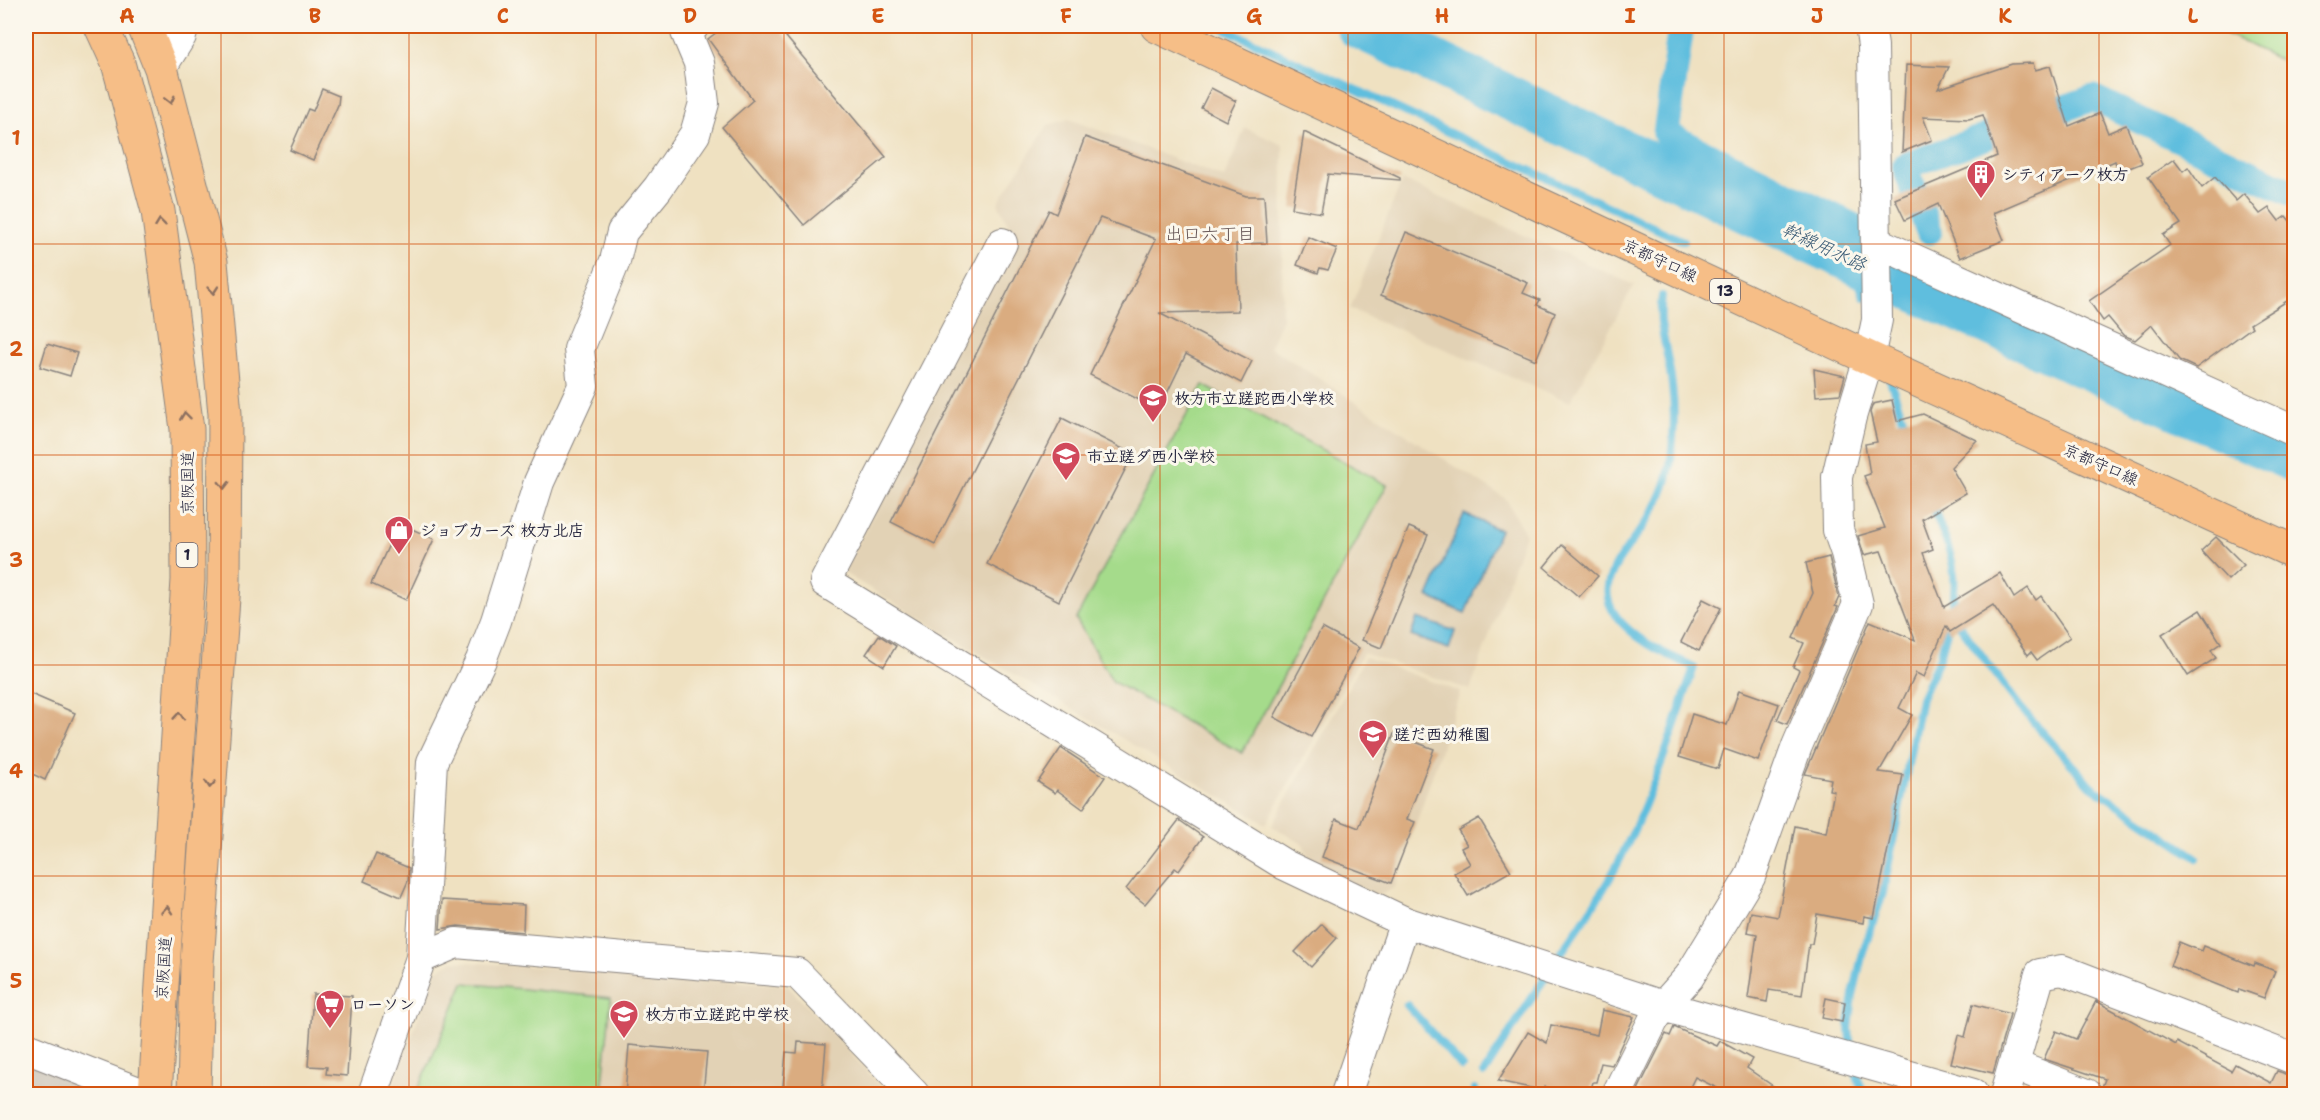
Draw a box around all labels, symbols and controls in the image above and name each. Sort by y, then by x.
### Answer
text: A [119,3,135,29]
text: B [309,3,321,29]
text: C [497,3,509,29]
text: D [683,3,697,29]
text: E [871,3,885,29]
text: F [1060,3,1072,29]
text: G [1246,3,1262,29]
text: H [1435,3,1449,29]
text: I [1624,3,1636,29]
text: J [1811,3,1824,29]
text: K [1998,3,2012,29]
text: L [2188,3,2199,29]
one-way arrow [162,95,175,105]
text: 1 [11,125,21,151]
building icon: シティアーク枚方 [1965,158,1997,200]
place label: シティアーク枚方 [2002,164,2128,185]
water label: 幹線用水路 [1778,217,1871,277]
one-way arrow [154,218,167,227]
district label: 出口六丁目 [1165,222,1255,246]
street label: 京都守口線 [1619,234,1700,287]
road number: 13 [1710,279,1740,303]
one-way arrow [207,286,220,295]
text: 2 [9,336,23,362]
school or university icon: 枚方市立蹉跎西小学校 [1137,382,1169,424]
place label: 枚方市立蹉跎西小学校 [1174,388,1334,409]
one-way arrow [179,412,191,421]
street label: 京都守口線 [2060,439,2142,490]
school or university icon: 市立蹉ダ西小学校 [1050,440,1082,482]
place label: 市立蹉ダ西小学校 [1087,446,1215,467]
street label: 京阪国道 [177,451,198,515]
one-way arrow [218,480,230,489]
shop icon: ジョブカーズ 枚方北店 [383,514,415,556]
place label: ジョブカーズ 枚方北店 [420,520,584,541]
road number: 1 [176,543,198,567]
text: 3 [9,547,23,573]
one-way arrow [172,711,185,720]
school or university icon: 蹉だ西幼稚園 [1357,718,1389,760]
place label: 蹉だ西幼稚園 [1394,724,1490,745]
text: 4 [9,758,23,784]
one-way arrow [204,780,217,789]
one-way arrow [160,906,173,915]
street label: 京阪国道 [151,935,176,1001]
text: 5 [10,968,22,994]
supermarket icon: ローソン [314,988,346,1030]
place label: ローソン [351,994,415,1015]
school or university icon: 枚方市立蹉跎中学校 [608,998,640,1040]
place label: 枚方市立蹉跎中学校 [645,1004,789,1025]

